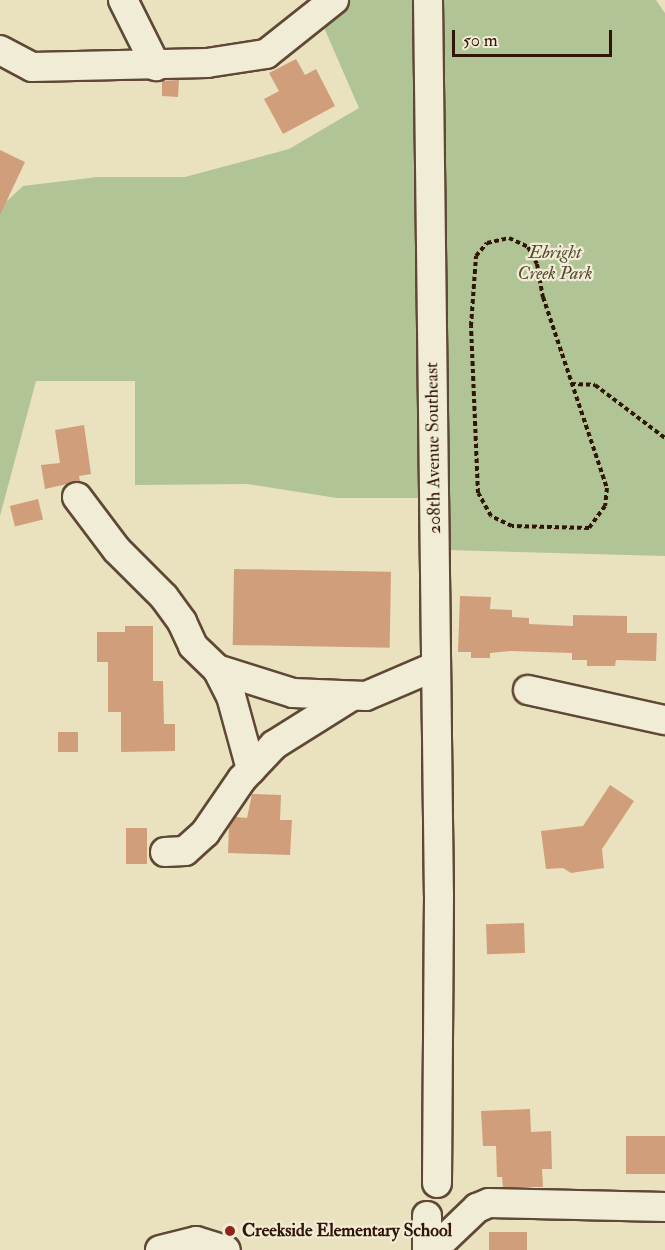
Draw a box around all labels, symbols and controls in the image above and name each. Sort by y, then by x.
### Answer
scale bar [455,18,616,56]
text: 50 m [463,29,498,52]
park label: Ebright Creek Park [517,243,593,286]
street label: 208th Avenue Southeast [422,362,446,534]
place label: Creekside Elementary School [242,1220,452,1242]
marker: Creekside Elementary School [223,1224,237,1238]

